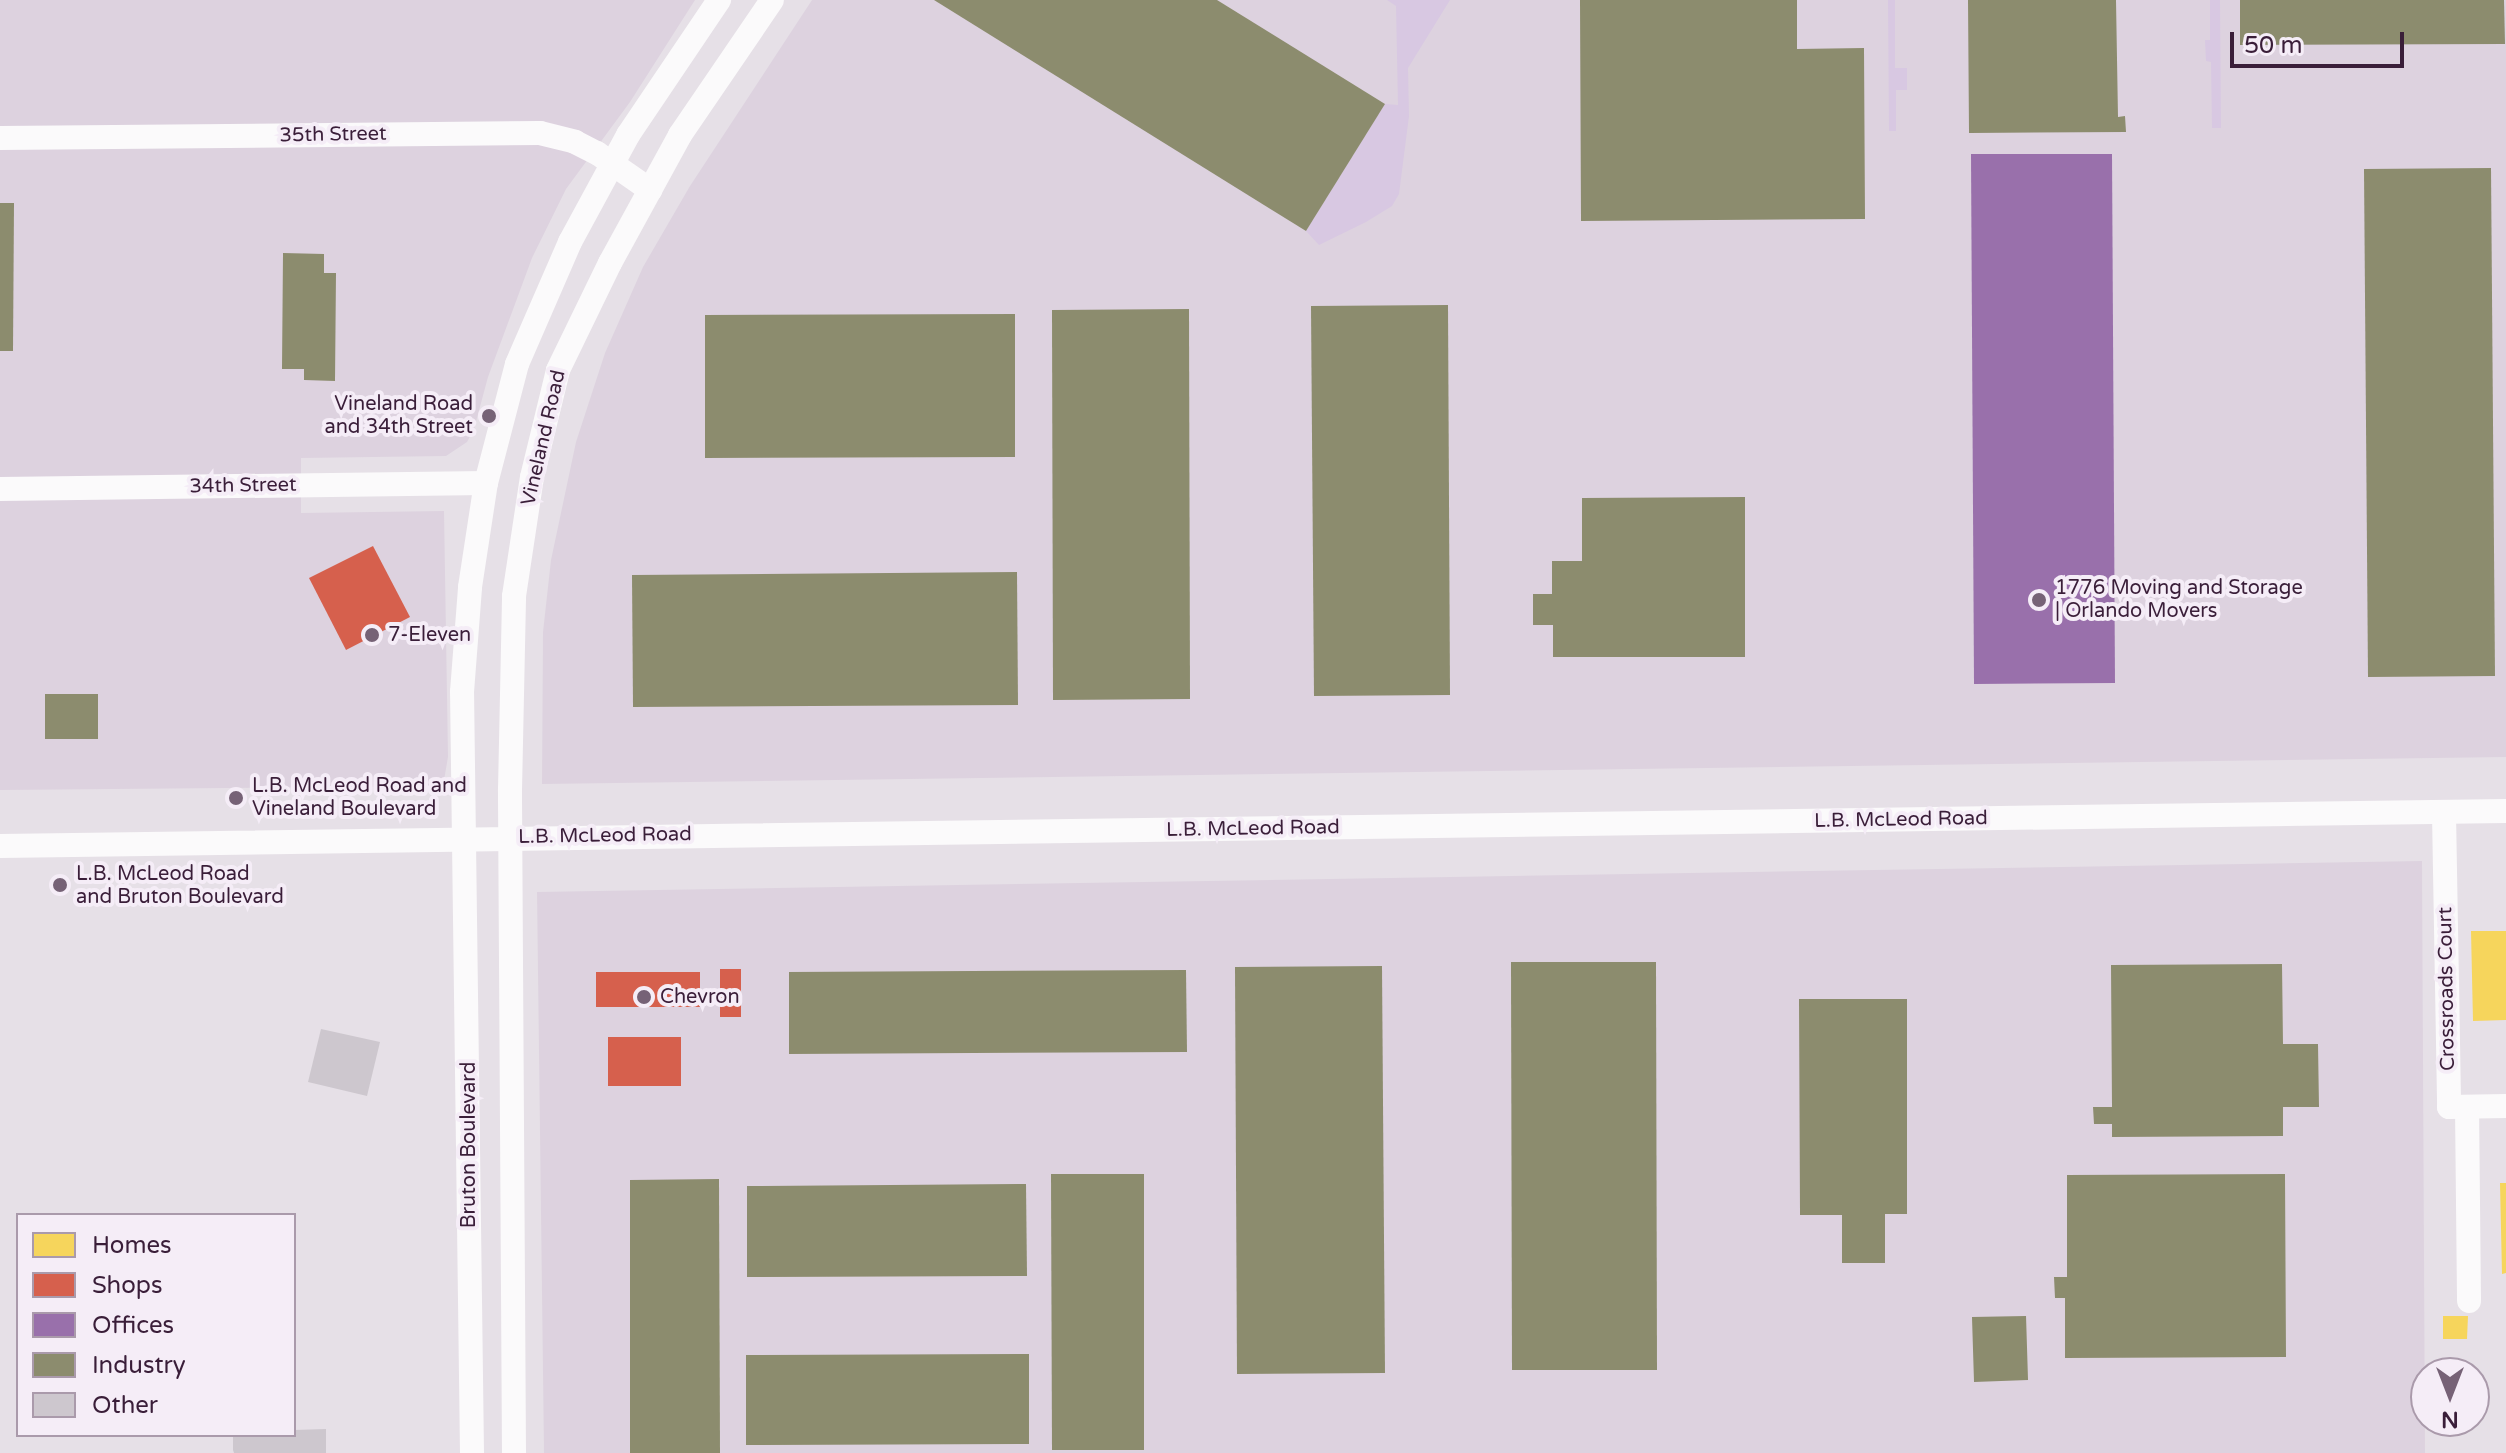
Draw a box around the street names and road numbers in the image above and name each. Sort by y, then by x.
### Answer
street label: 35th Street [279,122,387,148]
street label: Vineland Road [517,368,571,508]
street label: 34th Street [189,473,297,499]
street label: L.B. McLeod Road [1814,806,1988,834]
street label: L.B. McLeod Road [1166,815,1340,843]
street label: L.B. McLeod Road [518,822,692,850]
street label: Crossroads Court [2434,907,2460,1071]
street label: Bruton Boulevard [457,1062,481,1228]

